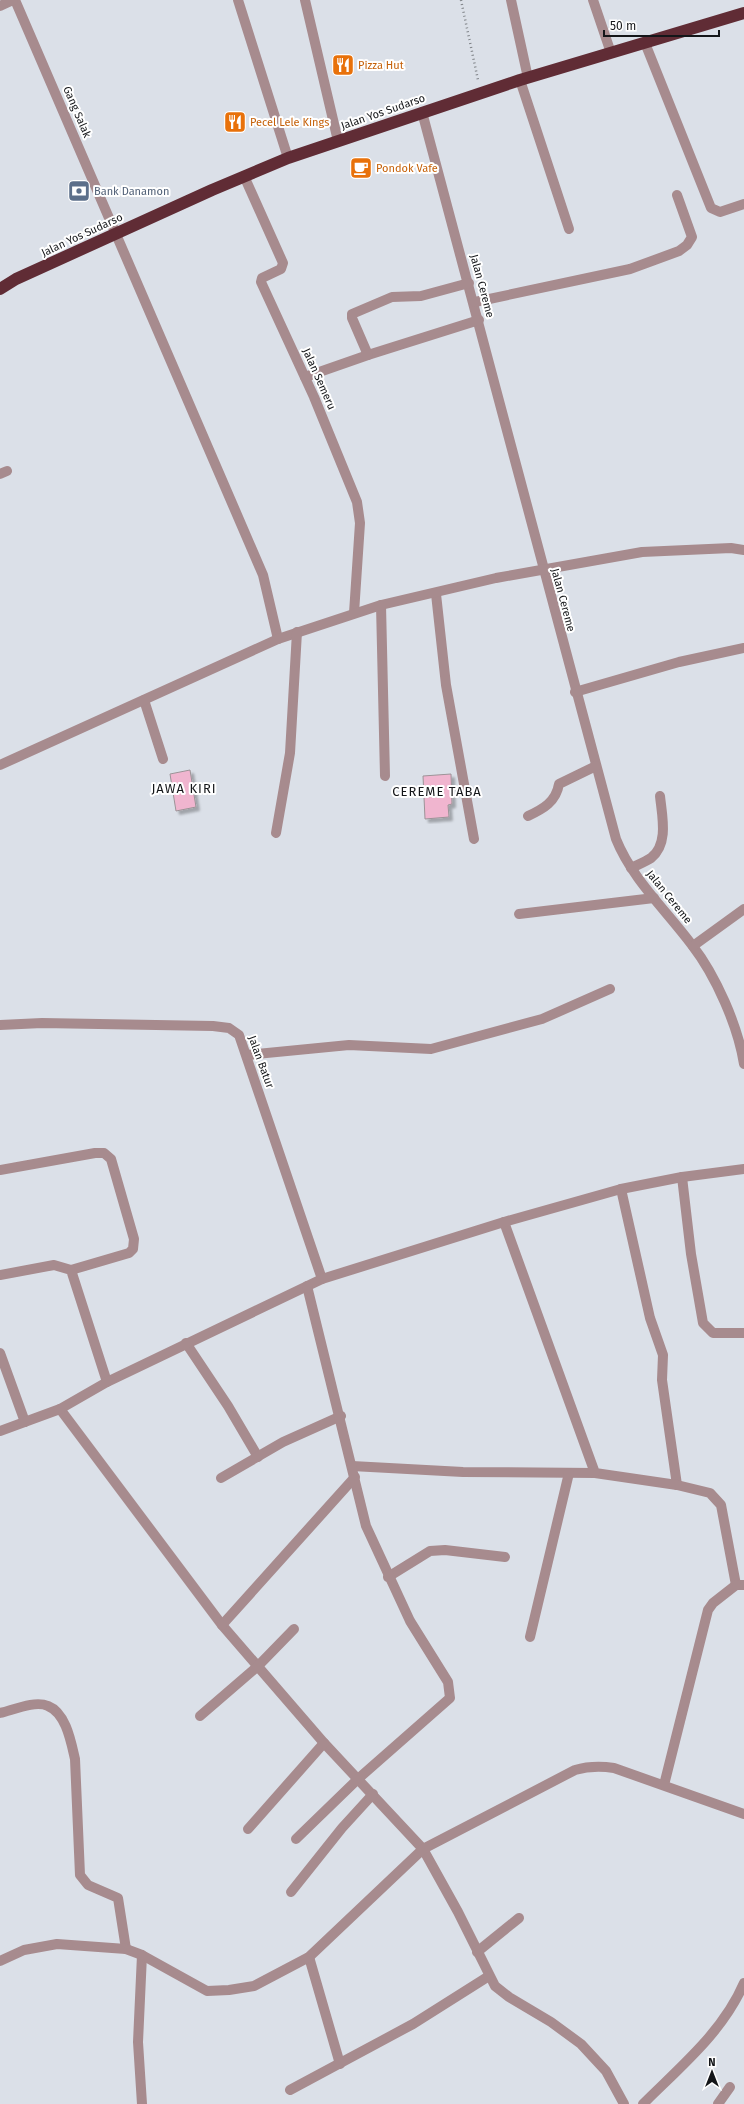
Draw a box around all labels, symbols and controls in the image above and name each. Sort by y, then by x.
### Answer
scale bar [604,12,719,38]
text: 50 m [610,19,636,33]
restaurant icon: Pizza Hut [330,52,356,78]
place label: Pizza Hut [358,59,404,72]
street label: Gang Salak [60,84,94,140]
street label: Jalan Yos Sudarso [339,91,427,133]
restaurant icon: Pecel Lele Kings [222,109,248,135]
place label: Pecel Lele Kings [250,116,329,129]
cafe icon: Pondok Vafe [348,155,374,181]
place label: Pondok Vafe [376,162,438,175]
bank icon: Bank Danamon [66,178,92,204]
place label: Bank Danamon [94,185,169,198]
street label: Jalan Yos Sudarso [39,210,125,260]
street label: Jalan Cereme [467,253,497,319]
street label: Jalan Semeru [300,346,338,412]
street label: Jalan Cereme [548,567,578,633]
district label: JAWA KIRI [151,781,217,796]
district label: CEREME TABA [392,784,482,799]
street label: Jalan Cereme [643,868,695,926]
street label: Jalan Batur [245,1034,277,1091]
north arrow [692,2052,732,2092]
text: N [708,2056,716,2069]

